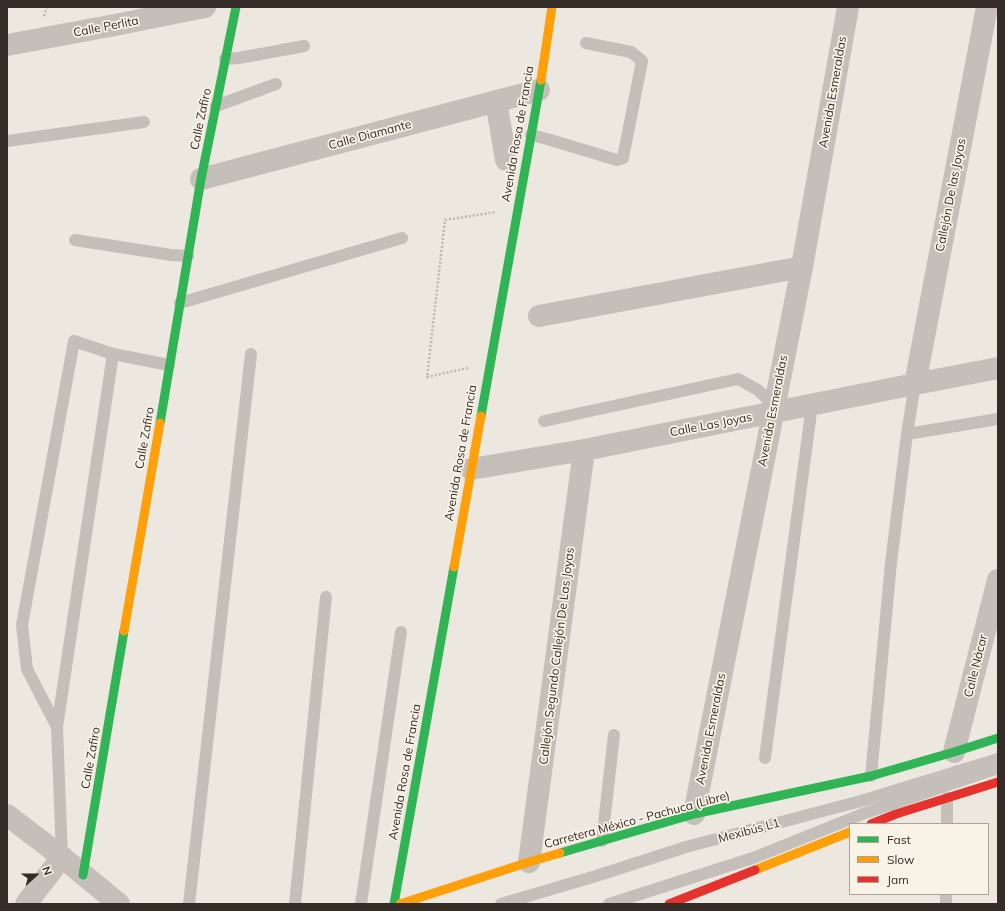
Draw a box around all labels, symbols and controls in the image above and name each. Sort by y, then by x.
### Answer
street label: Calle Perlita [72,14,140,40]
street label: Avenida Esmeraldas [816,35,850,149]
street label: Avenida Rosa de Francia [499,65,537,203]
street label: Calle Zafiro [187,87,215,151]
street label: Calle Diamante [327,117,413,153]
street label: Callejón De las Joyas [933,137,969,253]
street label: Avenida Esmeraldas [755,354,791,468]
street label: Avenida Rosa de Francia [442,384,480,522]
street label: Calle Zafiro [132,406,158,470]
street label: Calle Las Joyas [669,410,753,440]
street label: Callejón Segundo Callejón De Las Joyas [537,547,577,765]
street label: Calle Nácar [961,633,991,699]
street label: Avenida Esmeraldas [693,672,729,786]
street label: Avenida Rosa de Francia [386,703,424,841]
street label: Calle Zafiro [78,726,104,790]
street label: Carretera México - Pachuca (Libre) [543,788,731,852]
street label: Mexibús L1 [717,816,781,846]
legend [849,823,989,895]
text: Fast [887,832,911,847]
text: Slow [887,852,915,867]
north arrow [16,855,56,895]
text: N [39,864,55,877]
text: Jam [887,872,909,887]

